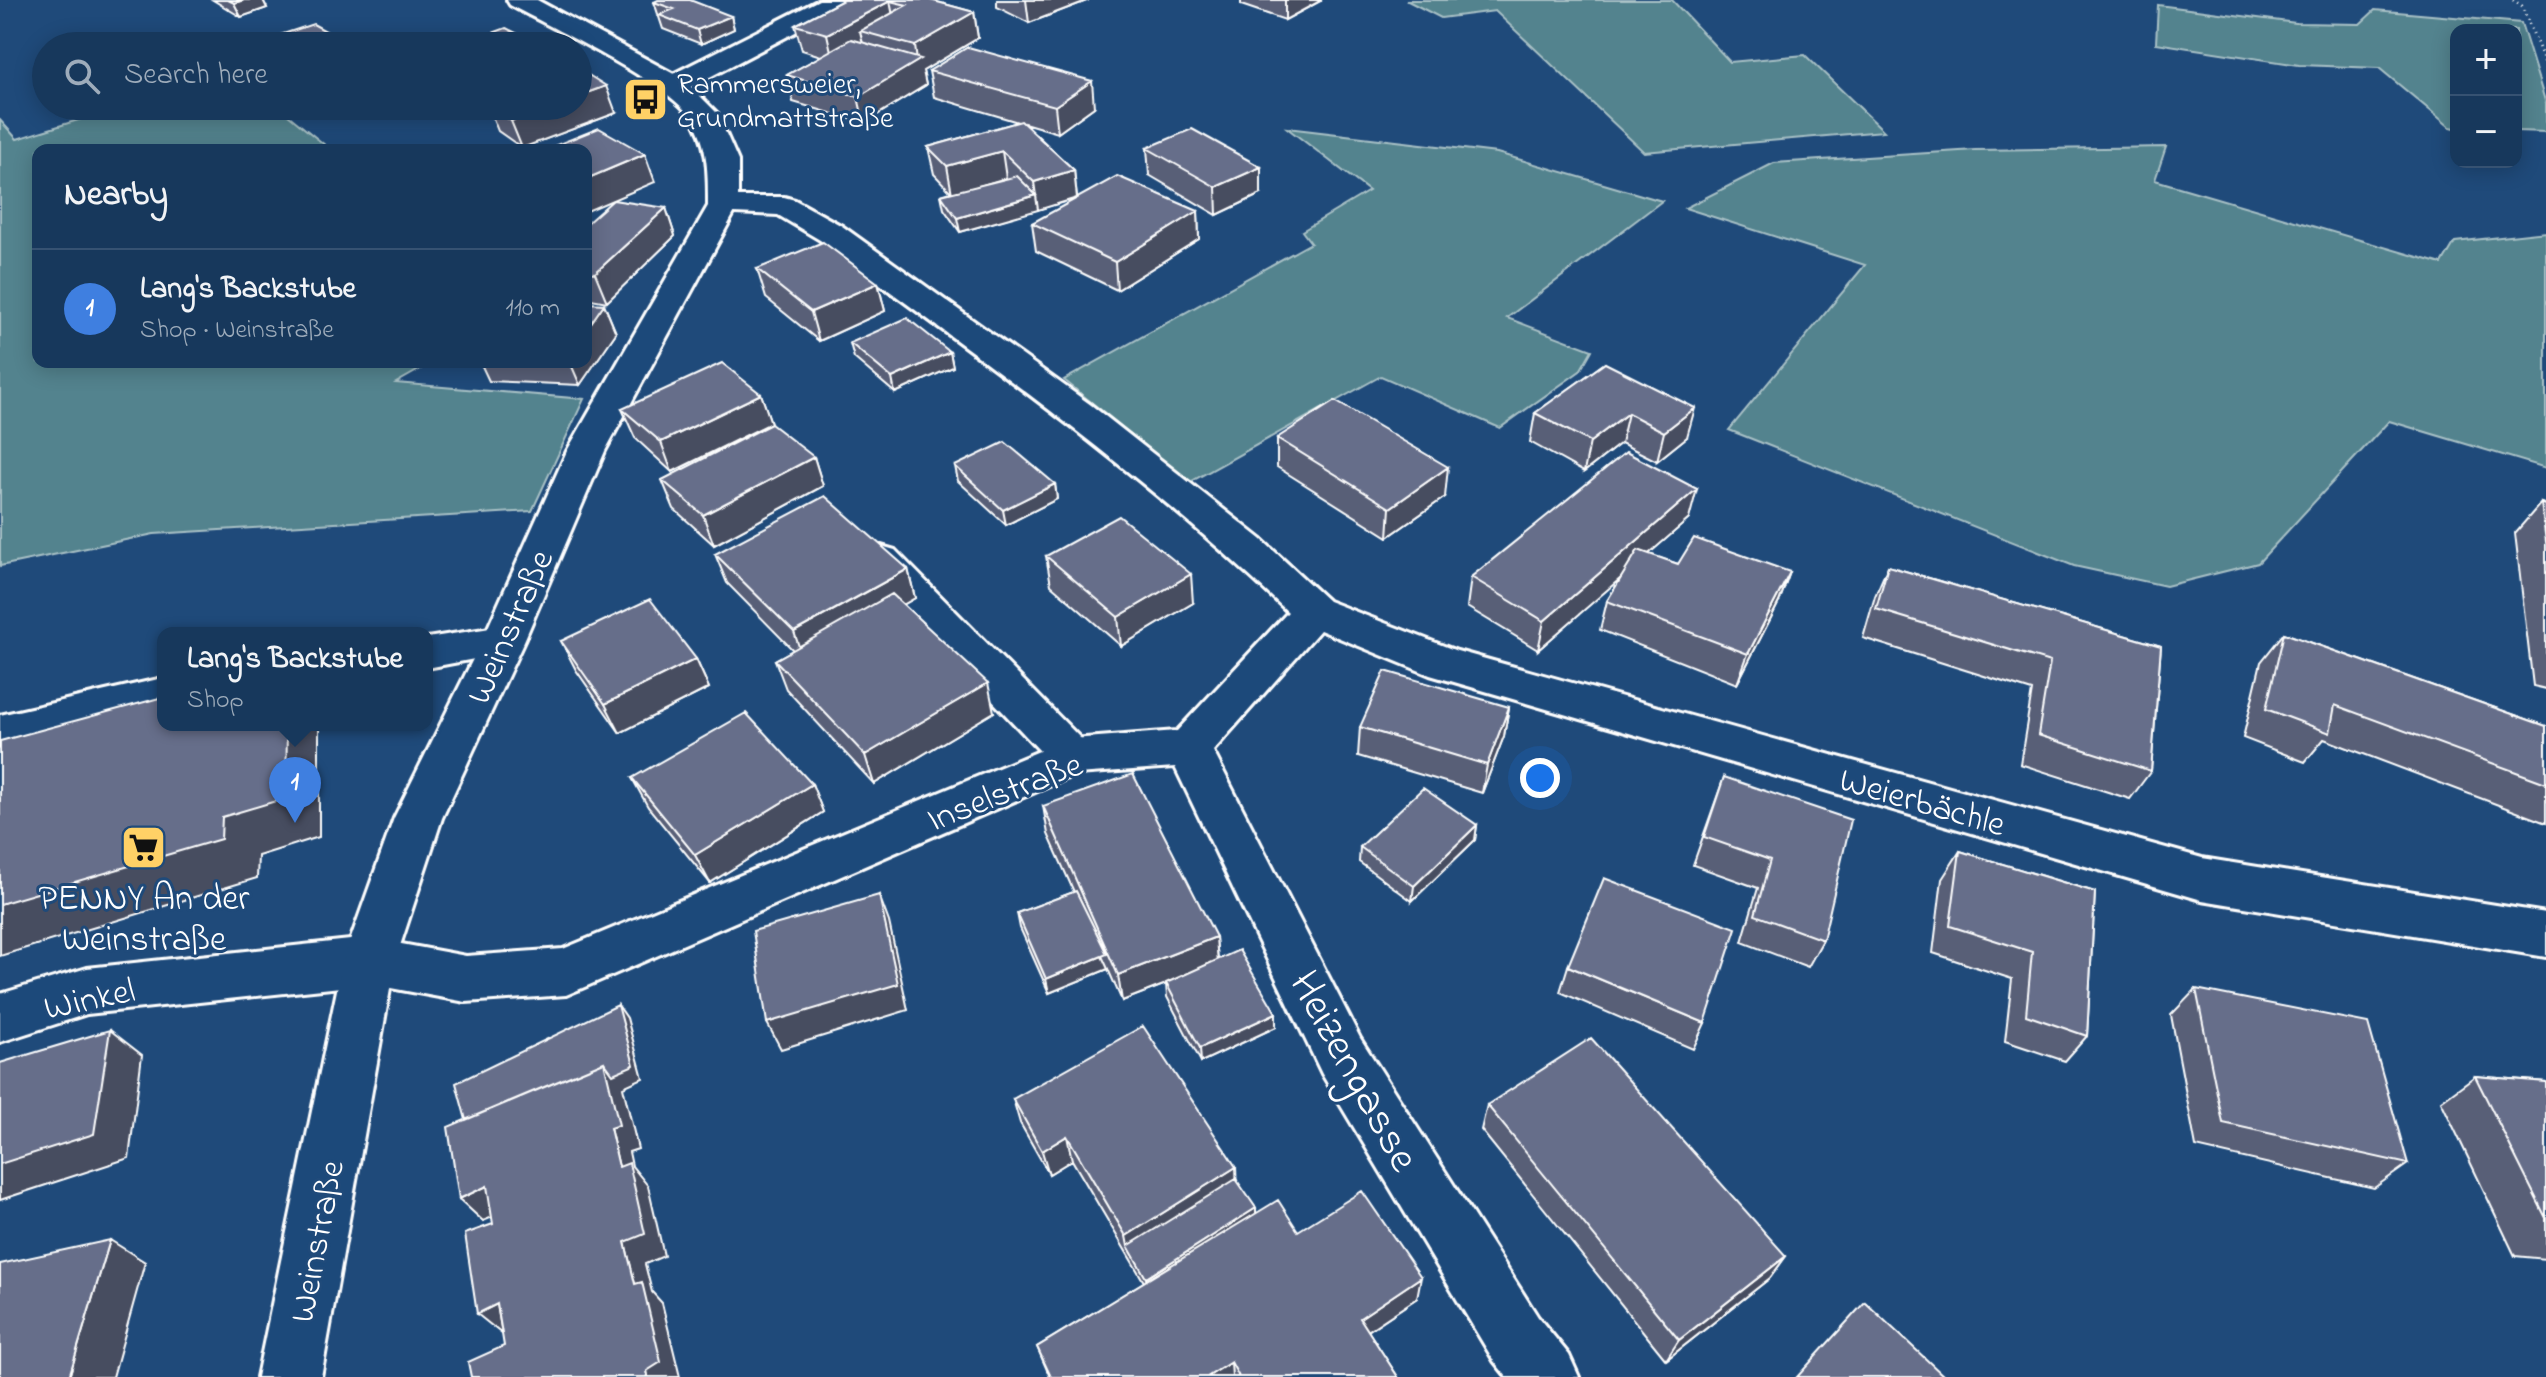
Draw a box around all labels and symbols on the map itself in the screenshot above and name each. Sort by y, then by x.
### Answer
place label: Rammersweier, Grundmattstraße [677,64,894,142]
bus stop icon: Rammersweier, Grundmattstraße [622,76,670,124]
street label: Weinstraße [455,541,570,714]
street label: Inselstraße [920,740,1092,848]
street label: Weierbächle [1833,755,2012,854]
pin: 1 [269,757,321,823]
your location [1520,758,1560,798]
supermarket icon: PENNY An der Weinstraße [120,823,168,871]
place label: PENNY An der Weinstraße [38,874,250,968]
street label: Heizengasse [1271,960,1434,1184]
street label: Winkel [39,966,140,1037]
street label: Weinstraße [278,1155,361,1328]

